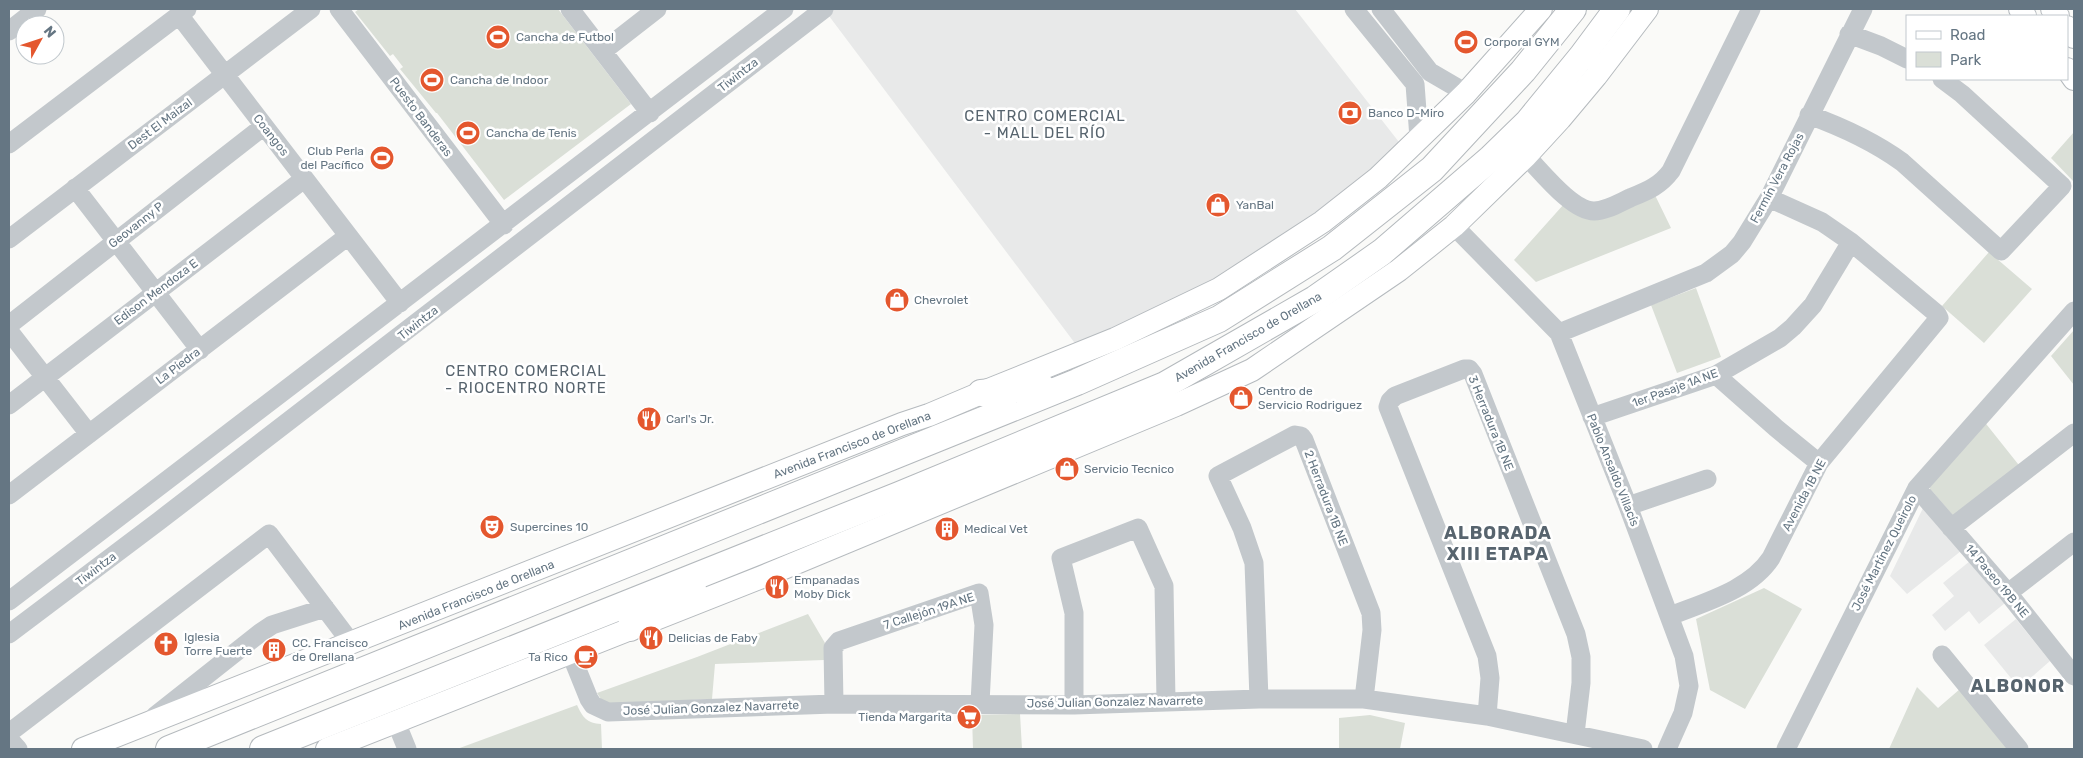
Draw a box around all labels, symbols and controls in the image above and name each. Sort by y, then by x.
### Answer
north arrow [15,15,65,65]
legend [1906,15,2068,80]
text: N [40,23,59,41]
sports icon: Cancha de Futbol [485,24,511,50]
text: Road [1950,26,1986,44]
sports icon: Corporal GYM [1453,29,1479,55]
place label: Cancha de Futbol [516,30,614,44]
place label: Corporal GYM [1484,35,1560,49]
text: Park [1950,51,1981,69]
street label: Tiwintza [715,55,761,95]
sports icon: Cancha de Indoor [419,67,445,93]
place label: Cancha de Indoor [450,73,549,87]
street label: Puesto Banderas [387,75,455,159]
street label: Dest El Maizal [125,95,195,153]
bank icon: Banco D-Miro [1337,100,1363,126]
place label: Banco D-Miro [1368,106,1444,120]
district label: CENTRO COMERCIAL - MALL DEL RÍO [964,107,1126,142]
street label: Coangos [250,111,292,159]
sports icon: Cancha de Tenis [455,120,481,146]
place label: Cancha de Tenis [486,126,577,140]
street label: Fermín Vera Rojas [1747,131,1807,225]
place label: Club Perla del Pacífico [300,144,364,172]
sports icon: Club Perla del Pacífico [369,145,395,171]
shop icon: YanBal [1205,192,1231,218]
place label: YanBal [1236,198,1274,212]
street label: Geovanny P [106,199,167,251]
street label: Edison Mendoza E [111,256,201,328]
shop icon: Chevrolet [884,287,910,313]
street label: Avenida Francisco de Orellana [1172,289,1324,385]
place label: Chevrolet [914,293,968,307]
street label: Tiwintza [395,303,441,343]
street label: La Piedra [153,345,203,387]
district label: CENTRO COMERCIAL - RIOCENTRO NORTE [445,362,607,397]
street label: 1er Pasaje 1A NE [1630,366,1720,410]
street label: 3 Herradura 1B NE [1466,373,1516,473]
place label: Centro de Servicio Rodriguez [1258,384,1362,412]
shop icon: Centro de Servicio Rodriguez [1228,385,1254,411]
restaurant icon: Carl's Jr. [636,406,662,432]
street label: Avenida Francisco de Orellana [771,408,933,482]
place label: Carl's Jr. [666,412,714,426]
street label: Pablo Ansaldo Villacís [1584,412,1642,528]
street label: 2 Herradura 1B NE [1301,448,1351,548]
shop icon: Servicio Tecnico [1054,456,1080,482]
street label: Avenida 1B NE [1779,457,1829,533]
place label: Servicio Tecnico [1084,462,1174,476]
street label: José Martínez Queirolo [1849,493,1919,613]
theatre icon: Supercines 10 [479,514,505,540]
building icon: Medical Vet [934,516,960,542]
place label: Supercines 10 [510,520,588,534]
place label: Medical Vet [964,522,1028,536]
district label: ALBORADA XIII ETAPA [1444,522,1552,565]
street label: 14 Paseo 19B NE [1962,542,2032,620]
street label: Tiwintza [73,549,119,589]
street label: Avenida Francisco de Orellana [396,557,556,633]
place label: Empanadas Moby Dick [794,573,860,601]
restaurant icon: Empanadas Moby Dick [764,574,790,600]
street label: 7 Callejón 19A NE [882,590,976,632]
restaurant icon: Delicias de Faby [638,625,664,651]
place label: Iglesia Torre Fuerte [184,630,252,658]
church icon: Iglesia Torre Fuerte [153,631,179,657]
place label: Delicias de Faby [668,631,758,645]
place label: CC. Francisco de Orellana [292,636,368,664]
building icon: CC. Francisco de Orellana [261,637,287,663]
cafe icon: Ta Rico [573,644,599,670]
place label: Ta Rico [528,650,568,664]
district label: ALBONOR [1971,675,2065,697]
street label: José Julian Gonzalez Navarrete [1027,693,1204,711]
street label: José Julian Gonzalez Navarrete [623,698,800,718]
supermarket icon: Tienda Margarita [956,704,982,730]
place label: Tienda Margarita [858,710,952,724]

